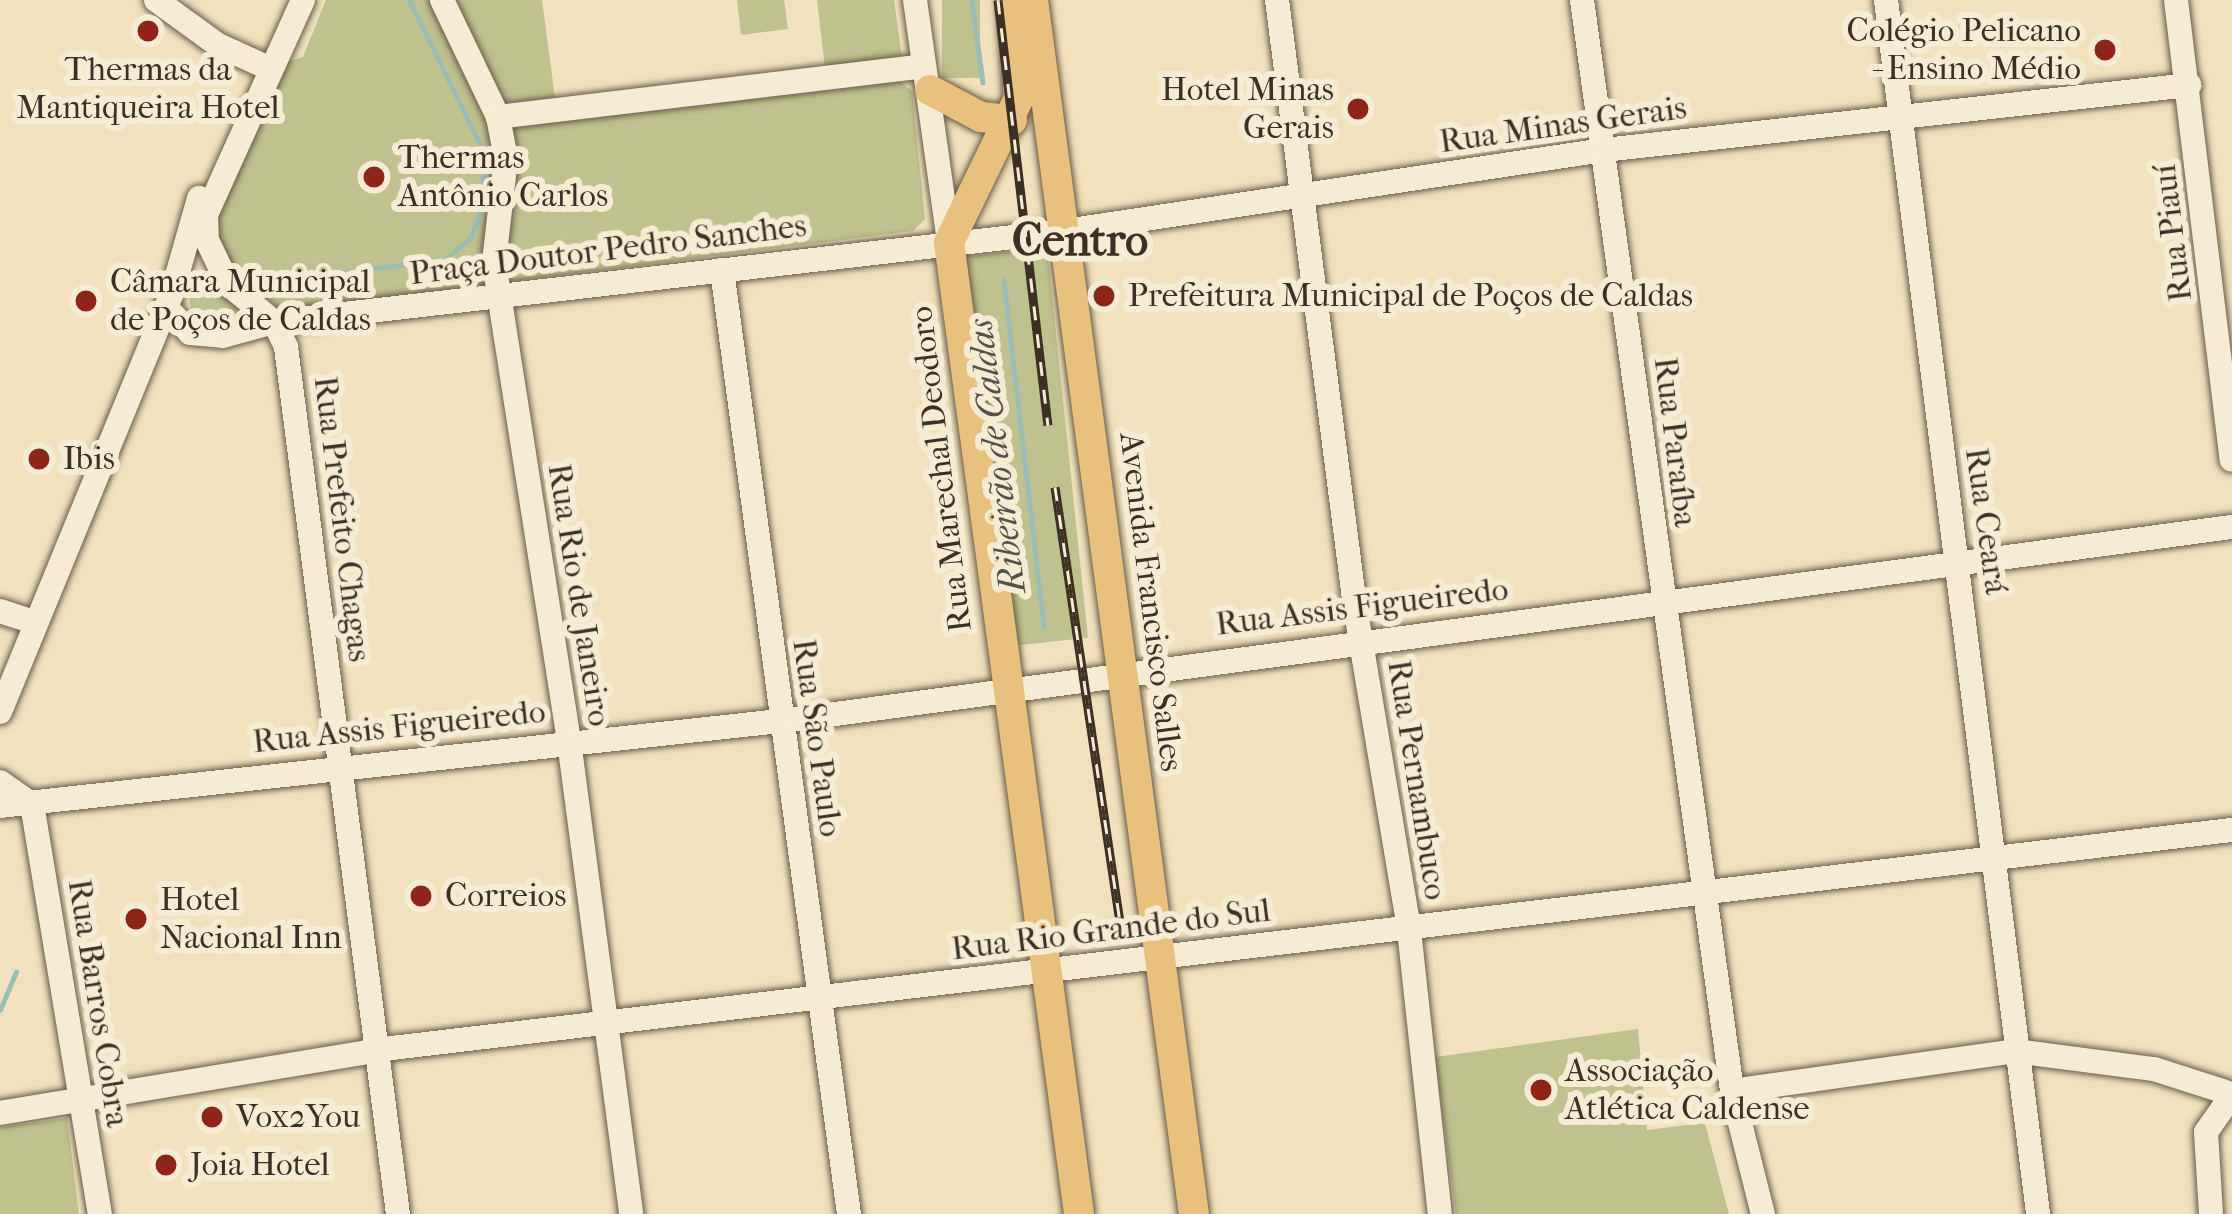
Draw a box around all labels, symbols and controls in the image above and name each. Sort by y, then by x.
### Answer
place label: Colégio Pelicano - Ensino Médio [1846,11,2081,89]
marker: Thermas da Mantiqueira Hotel [135,18,161,44]
marker: Colégio Pelicano - Ensino Médio [2092,37,2118,63]
place label: Thermas da Mantiqueira Hotel [16,50,280,128]
place label: Hotel Minas Gerais [1161,70,1334,148]
street label: Rua Minas Gerais [1437,88,1689,162]
marker: Hotel Minas Gerais [1345,96,1371,122]
place label: Thermas Antônio Carlos [398,138,608,216]
street label: Rua Piauí [2145,162,2201,304]
marker: Thermas Antônio Carlos [361,164,387,190]
street label: Praça Doutor Pedro Sanches [407,206,809,294]
district label: Centro [1012,214,1148,268]
place label: Câmara Municipal de Poços de Caldas [110,262,371,340]
place label: Prefeitura Municipal de Poços de Caldas [1128,276,1693,316]
marker: Prefeitura Municipal de Poços de Caldas [1091,283,1117,309]
marker: Câmara Municipal de Poços de Caldas [73,288,99,314]
street label: Rua Marechal Deodoro [901,304,981,634]
water label: Ribeirão de Caldas [959,317,1035,595]
street label: Rua Paraíba [1645,355,1705,529]
street label: Rua Prefeito Chagas [305,374,379,664]
street label: Avenida Francisco Salles [1111,430,1191,774]
place label: Ibis [63,439,115,479]
street label: Rua Ceará [1956,445,2016,597]
marker: Ibis [26,446,52,472]
street label: Rua Rio de Janeiro [539,461,619,729]
street label: Rua Assis Figueiredo [1214,569,1510,645]
street label: Rua São Paulo [784,636,850,840]
street label: Rua Pernambuco [1378,657,1456,903]
street label: Rua Assis Figueiredo [251,692,547,762]
street label: Rua Barros Cobra [59,876,137,1130]
place label: Correios [445,876,566,916]
place label: Hotel Nacional Inn [160,880,342,958]
marker: Correios [408,883,434,909]
street label: Rua Rio Grande do Sul [949,891,1273,969]
marker: Hotel Nacional Inn [123,906,149,932]
place label: Associação Atlética Caldense [1565,1051,1810,1129]
marker: Associação Atlética Caldense [1528,1077,1554,1103]
place label: Vox2You [236,1097,360,1137]
marker: Vox2You [199,1104,225,1130]
place label: Joia Hotel [190,1145,330,1185]
marker: Joia Hotel [153,1152,179,1178]

